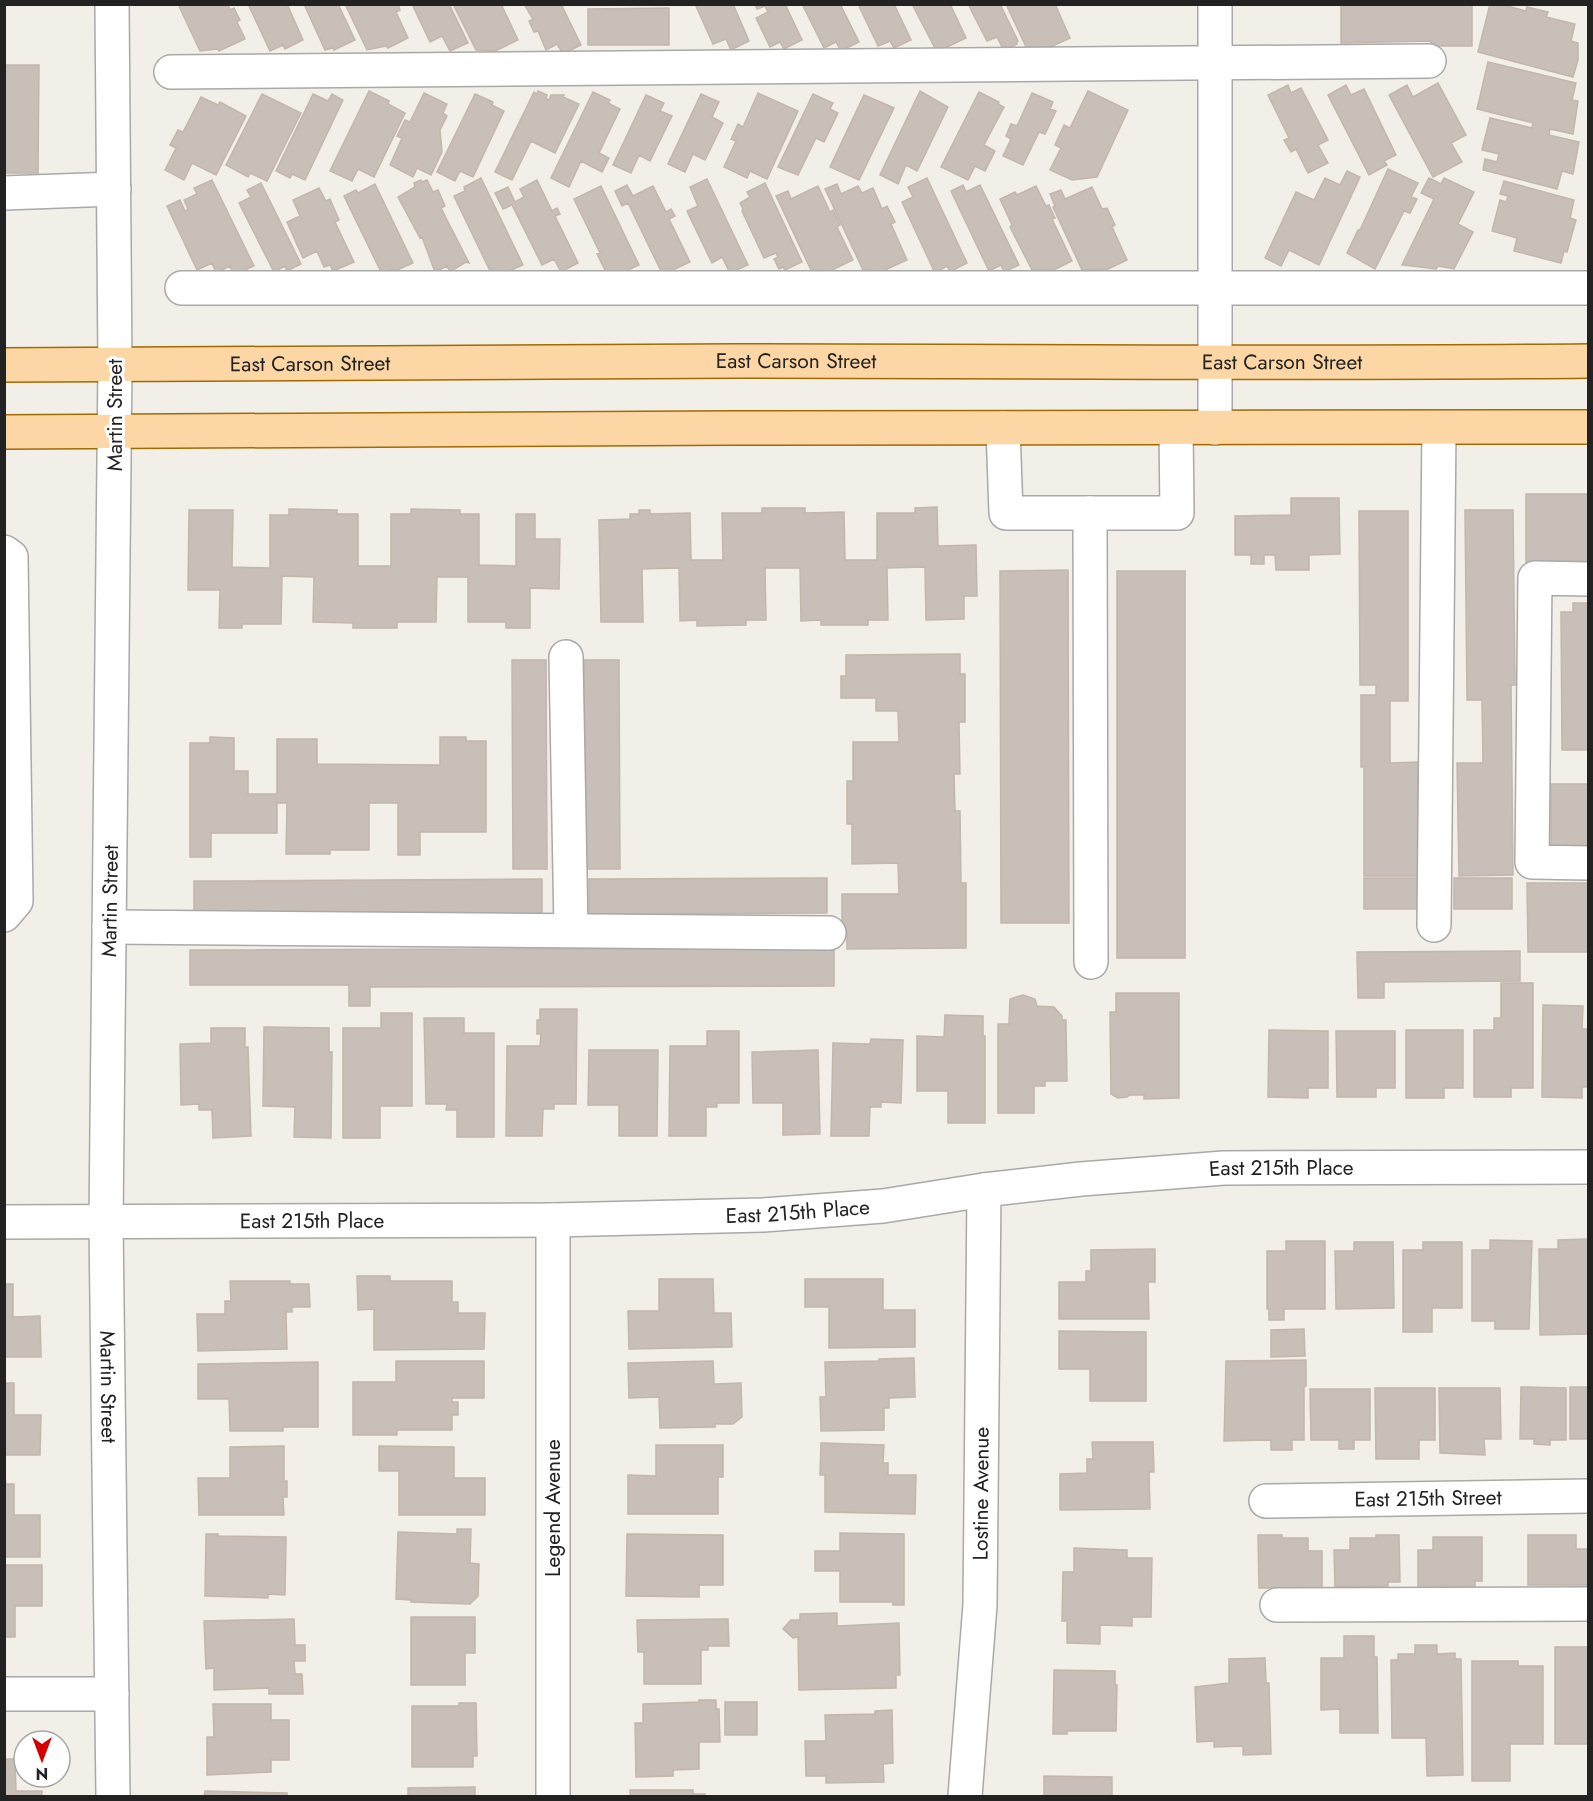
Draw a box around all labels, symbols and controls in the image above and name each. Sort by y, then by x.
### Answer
street label: East Carson Street [716,346,876,376]
street label: East Carson Street [1202,347,1362,377]
street label: East Carson Street [230,348,390,379]
street label: Martin Street [100,359,130,471]
street label: Martin Street [94,845,126,957]
street label: East 215th Place [1208,1153,1354,1184]
street label: East 215th Place [725,1192,871,1231]
street label: East 215th Place [240,1206,384,1236]
street label: Martin Street [92,1331,124,1443]
street label: Lostine Avenue [965,1427,997,1561]
street label: Legend Avenue [538,1439,568,1577]
street label: East 215th Street [1354,1482,1502,1515]
north arrow [12,1729,72,1789]
text: N [36,1762,48,1785]

